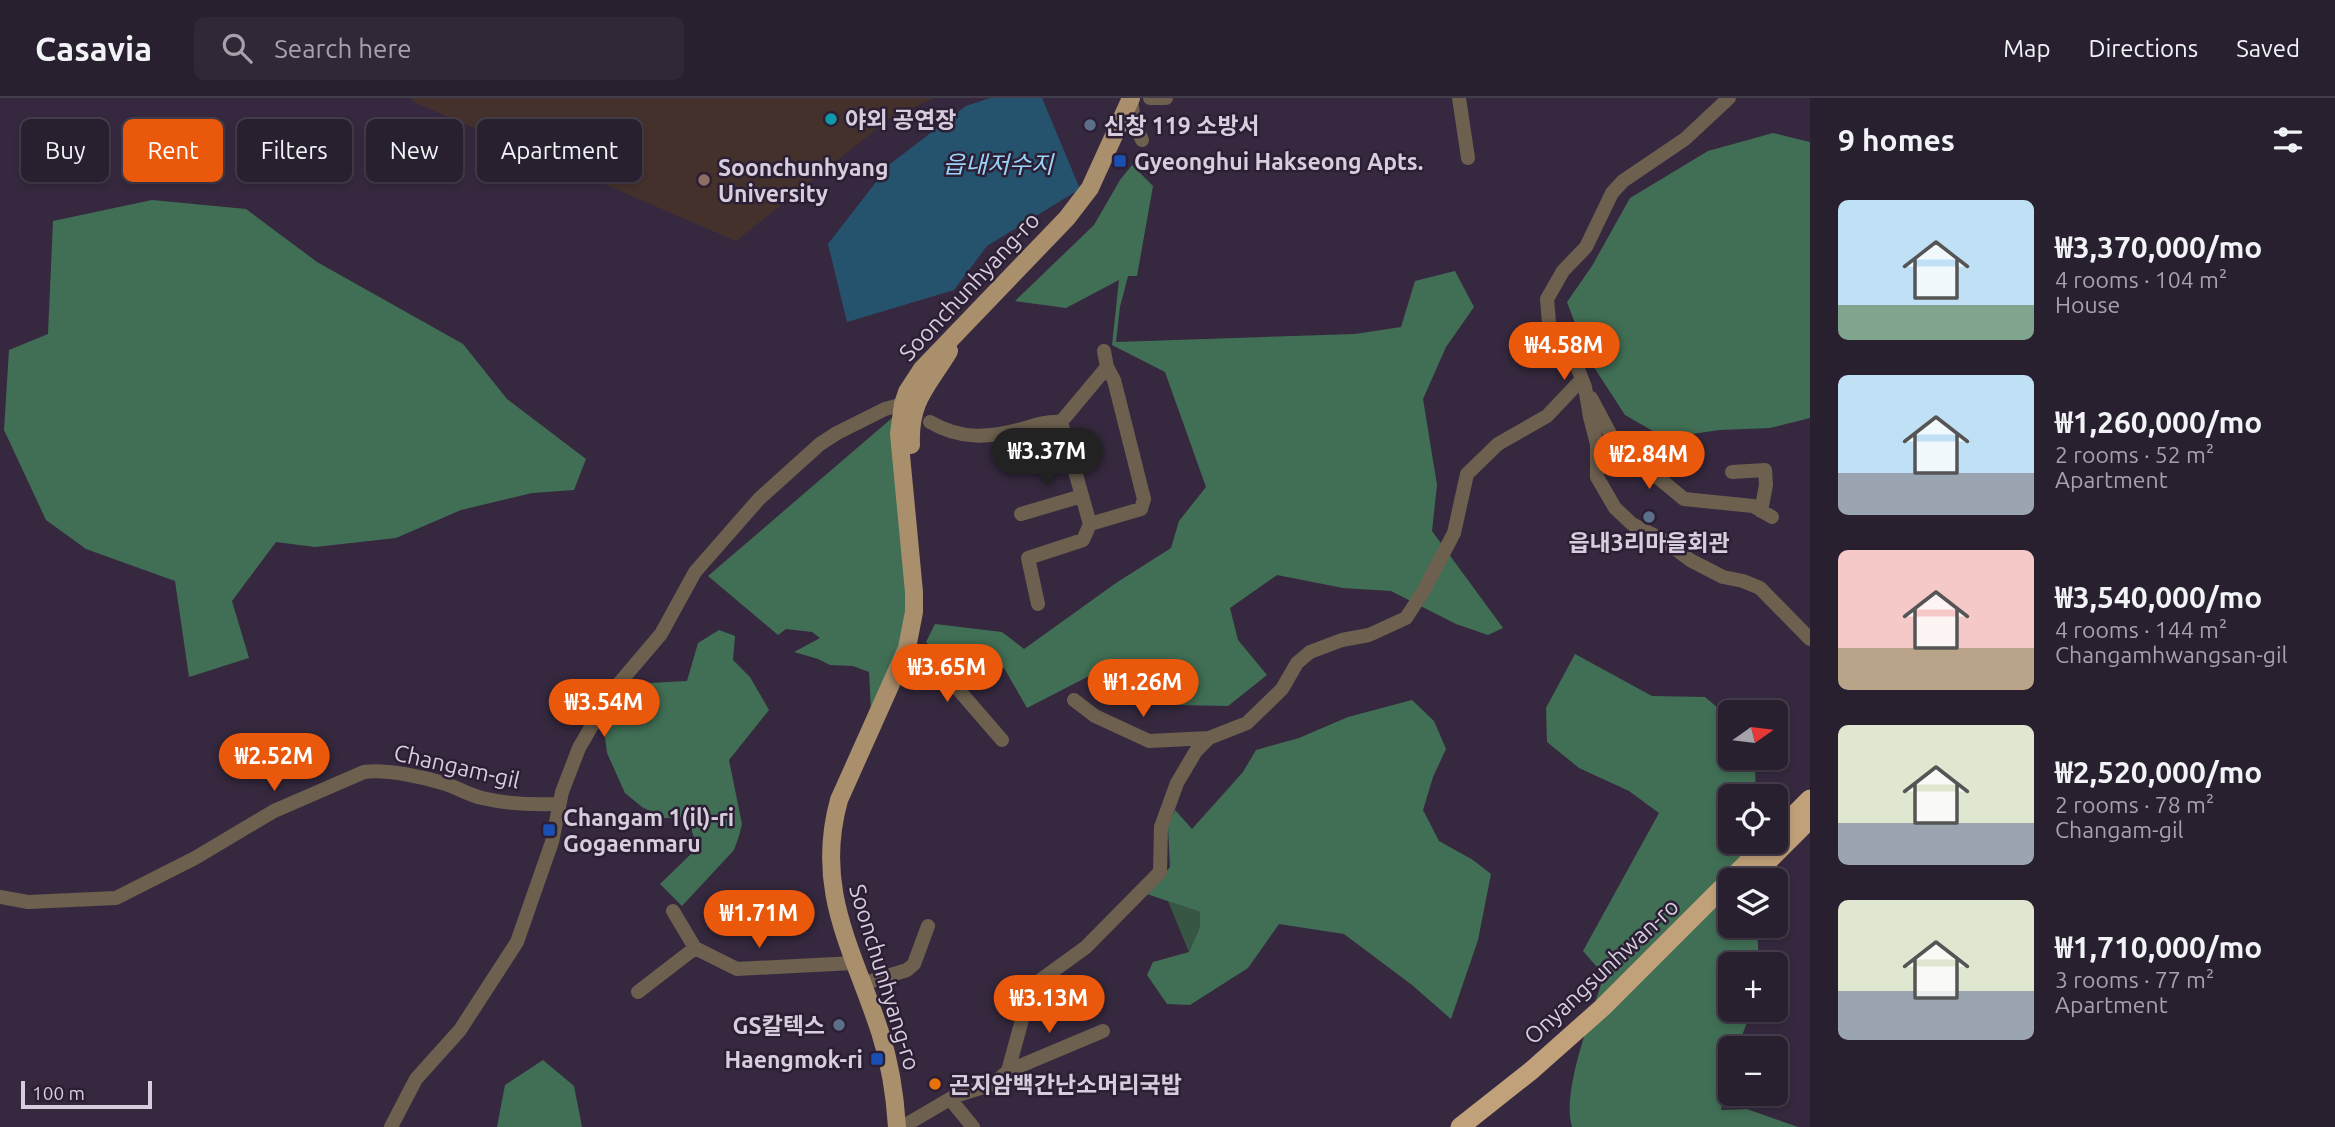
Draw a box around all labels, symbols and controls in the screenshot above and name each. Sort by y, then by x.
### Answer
search box [194,17,684,80]
icon: search [218,29,256,67]
text: Casavia [35,30,152,67]
text: Search here [274,34,412,63]
text: Map [2003,35,2050,62]
text: Directions [2088,35,2198,62]
text: Saved [2236,35,2300,62]
place label: 야외 공연장 [845,107,956,132]
marker: 야외 공연장 [823,111,839,127]
place label: 신창 119 소방서 [1104,113,1260,138]
marker: 신창 119 소방서 [1082,117,1098,133]
chip: Buy [21,119,109,182]
chip: Rent [123,119,223,182]
chip: Filters [237,119,352,182]
chip: New [366,119,463,182]
chip: Apartment [477,119,642,182]
icon: filters [2269,121,2307,159]
text: 9 homes [1838,123,1955,157]
place label: Gyeonghui Hakseong Apts. [1134,149,1423,174]
water label: 읍내저수지 [943,151,1055,178]
marker: Gyeonghui Hakseong Apts. [1112,153,1128,169]
place label: Soonchunhyang University [718,155,889,206]
marker: Soonchunhyang University [696,172,712,188]
street label: Soonchunhyang-ro [894,207,1044,365]
icon: home [1894,228,1978,312]
text: ₩3,370,000/mo [2055,230,2262,264]
text: 4 rooms · 104 m² [2055,267,2227,292]
text: House [2055,292,2120,317]
pin: ₩4.58M [1507,322,1621,382]
text: ₩4.58M [1525,332,1603,357]
icon: home [1894,403,1978,487]
text: ₩1,260,000/mo [2055,405,2262,439]
pin: ₩3.37M [990,428,1104,488]
pin: ₩2.84M [1592,432,1706,491]
text: ₩3.37M [1008,438,1086,463]
text: ₩2.84M [1610,441,1688,466]
text: 2 rooms · 52 m² [2055,442,2214,467]
text: Apartment [2055,467,2168,492]
marker: 읍내3리마을회관 [1641,509,1657,525]
place label: 읍내3리마을회관 [1568,530,1730,555]
icon: home [1894,578,1978,662]
text: ₩3,540,000/mo [2055,580,2262,614]
text: 4 rooms · 144 m² [2055,617,2227,642]
text: Changamhwangsan-gil [2055,642,2288,667]
pin: ₩3.65M [890,644,1004,704]
text: ₩3.65M [908,654,986,679]
pin: ₩1.26M [1086,660,1200,719]
text: ₩1.26M [1104,669,1182,694]
pin: ₩3.54M [547,680,661,739]
text: ₩3.54M [565,689,643,714]
north arrow [1718,700,1788,770]
map controls [1718,700,1788,1106]
pin: ₩2.52M [217,734,331,793]
street label: Changam-gil [392,739,522,793]
text: ₩2.52M [235,743,313,768]
icon: home [1894,753,1978,837]
text: ₩2,520,000/mo [2055,755,2262,789]
button: locate [1718,784,1788,854]
text: 2 rooms · 78 m² [2055,792,2214,817]
place label: Changam 1(il)-ri Gogaenmaru [563,805,734,856]
text: Changam-gil [2055,817,2184,842]
marker: Changam 1(il)-ri Gogaenmaru [541,822,557,838]
button: layers [1718,868,1788,938]
street label: Soonchunhyang-ro [845,881,925,1073]
pin: ₩1.71M [702,890,816,950]
street label: Onyangsunhwan-ro [1519,893,1683,1049]
text: ₩1.71M [720,900,798,925]
icon: home [1894,928,1978,1012]
text: ₩1,710,000/mo [2055,930,2262,964]
button: + [1718,952,1788,1022]
text: 3 rooms · 77 m² [2055,967,2214,992]
pin: ₩3.13M [992,976,1106,1035]
text: ₩3.13M [1010,985,1088,1010]
text: Apartment [2055,992,2168,1017]
place label: GS칼텍스 [733,1013,825,1038]
marker: GS칼텍스 [831,1017,847,1033]
button: − [1718,1036,1788,1106]
place label: Haengmok-ri [725,1047,863,1072]
marker: Haengmok-ri [869,1051,885,1067]
place label: 곤지암백간난소머리국밥 [949,1072,1182,1097]
marker: 곤지암백간난소머리국밥 [927,1076,943,1092]
scale bar [21,1078,152,1110]
text: 100 m [32,1082,85,1104]

